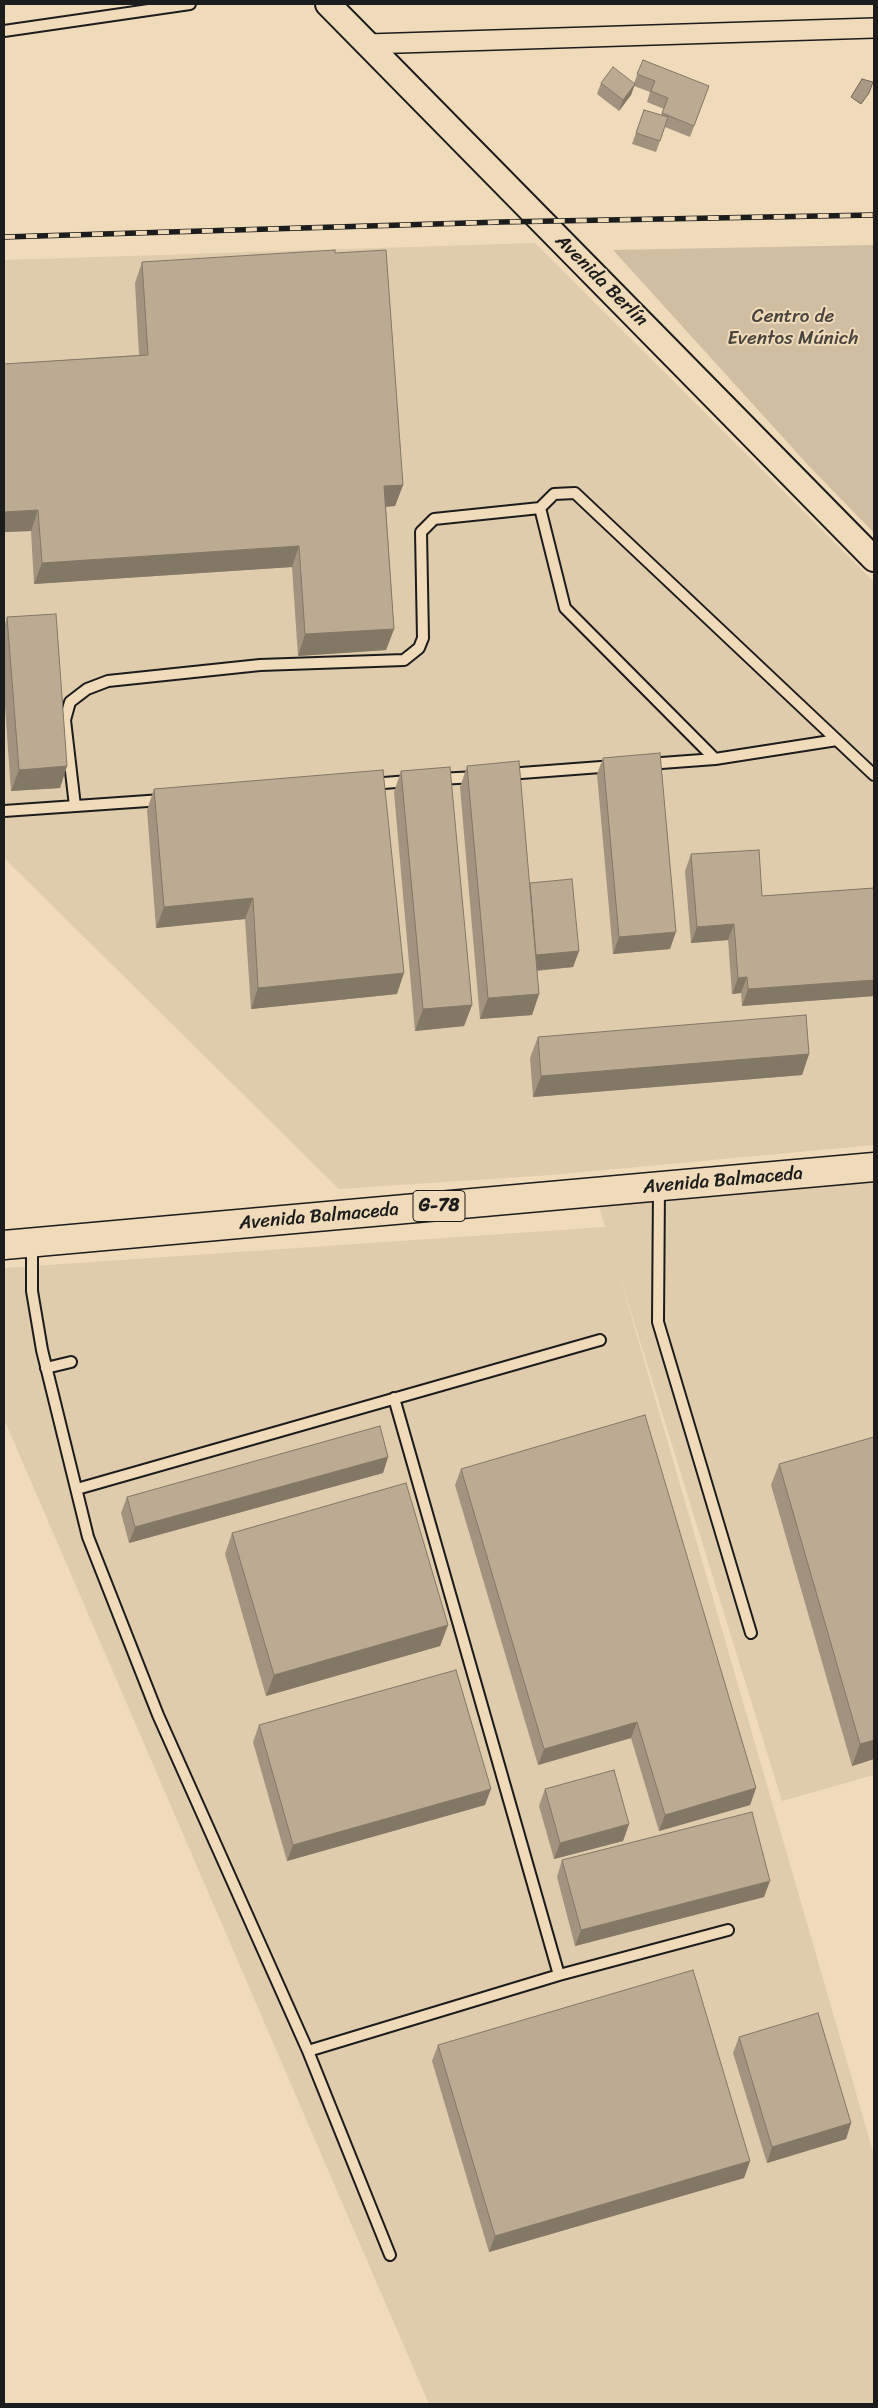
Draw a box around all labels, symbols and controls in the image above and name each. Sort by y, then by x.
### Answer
street label: Avenida Berlín [550,230,652,332]
park label: Centro de Eventos Múnich [728,306,858,350]
street label: Avenida Balmaceda [642,1163,804,1199]
road number: G-78 [413,1190,465,1222]
street label: Avenida Balmaceda [238,1199,400,1235]

